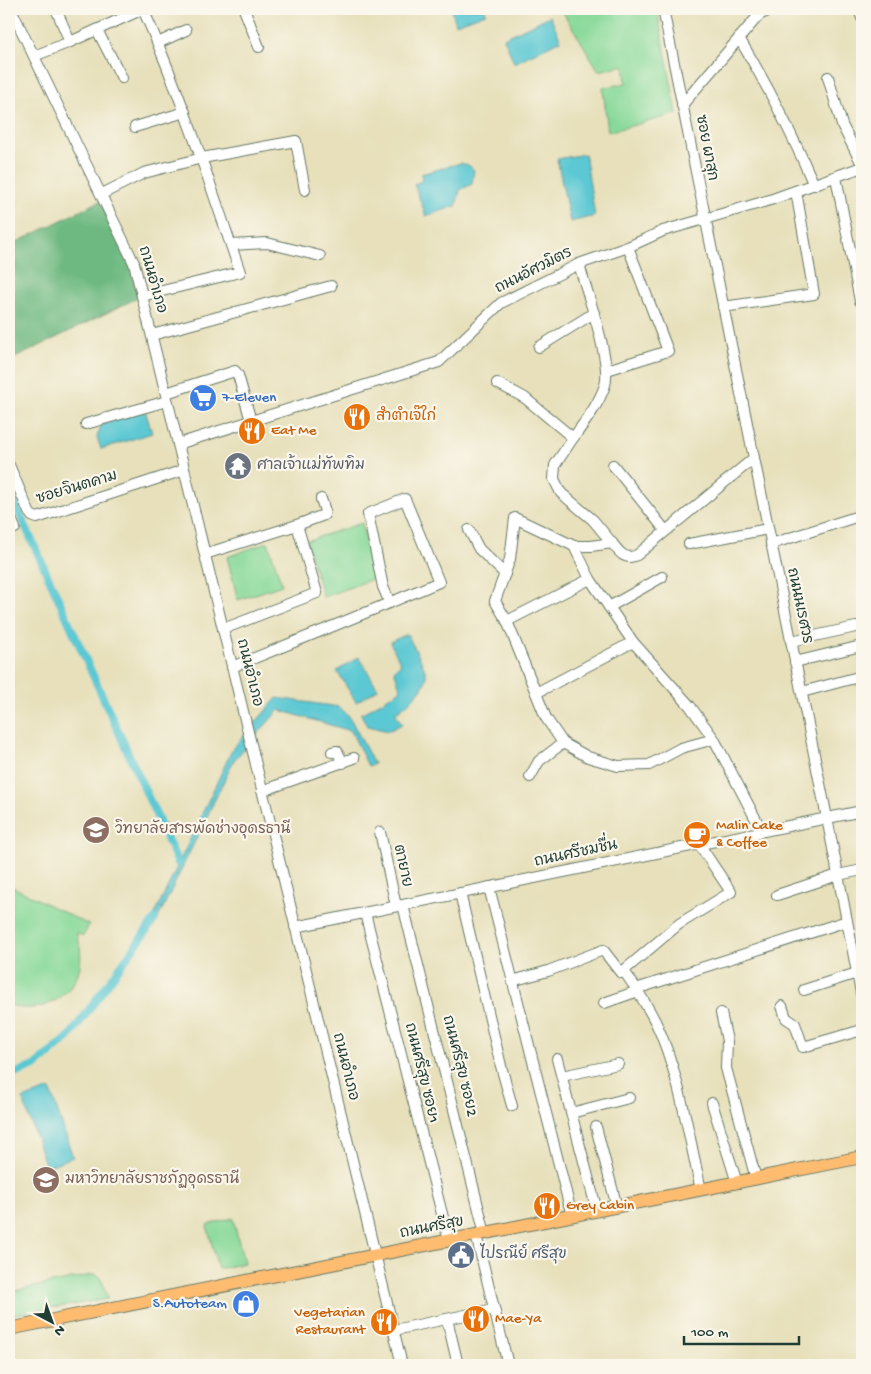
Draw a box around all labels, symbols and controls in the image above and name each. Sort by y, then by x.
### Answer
street label: ซอย ผาสุก [691,113,721,183]
street label: ถนนอัศวมิตร [491,242,576,298]
street label: ถนนอำเภอ [134,244,172,316]
supermarket icon: 7-Eleven [188,383,218,413]
place label: 7-Eleven [221,389,276,407]
restaurant icon: สำตำเจ๊ใก่ [342,402,372,432]
place label: สำตำเจ๊ใก่ [376,405,436,426]
restaurant icon: Eat Me [237,416,267,446]
place label: Eat Me [271,422,317,440]
temple icon: ศาลเจ้าแม่ทัพทิม [223,451,253,481]
place label: ศาลเจ้าแม่ทัพทิม [257,454,365,475]
street label: ซอยจินตคาม [34,465,120,509]
street label: ถนนนเรศวร [782,566,816,646]
street label: ถนนอำเภอ [232,637,268,709]
school or university icon: วิทยาลัยสารพัดช่างอุดรธานี [81,815,111,845]
place label: Malin Cake & Coffee [716,817,783,852]
place label: วิทยาลัยสารพัดช่างอุดรธานี [115,818,291,839]
cafe icon: Malin Cake & Coffee [682,820,712,850]
street label: ถนนศรีชมชื่น [531,830,619,872]
street label: ตายาย [389,843,415,889]
street label: ถนนศรีสุข ซอย2 [438,1013,482,1119]
street label: ถนนศรีสุข ซอย1 [400,1021,444,1125]
street label: ถนนอำเภอ [328,1031,364,1103]
school or university icon: มหาวิทยาลัยราชภัฏอุดรธานี [31,1165,61,1195]
place label: มหาวิทยาลัยราชภัฏอุดรธานี [65,1169,239,1189]
restaurant icon: Grey Cabin [532,1191,562,1221]
place label: Grey Cabin [566,1197,634,1215]
street label: ถนนศรีสุข [398,1211,466,1243]
public building icon: ไปรณีย์ ศรีสุข [446,1240,476,1270]
place label: ไปรณีย์ ศรีสุข [479,1243,567,1264]
shop icon: S.Autoteam [231,1289,261,1319]
place label: S.Autoteam [153,1295,227,1313]
north arrow [28,1296,78,1346]
place label: Vegetarian Restaurant [293,1304,367,1339]
restaurant icon: Mae-Ya [461,1304,491,1334]
restaurant icon: Vegetarian Restaurant [369,1307,399,1337]
place label: Mae-Ya [495,1310,542,1328]
scale bar [684,1314,798,1346]
text: N [50,1321,68,1339]
text: 100 m [690,1324,729,1342]

